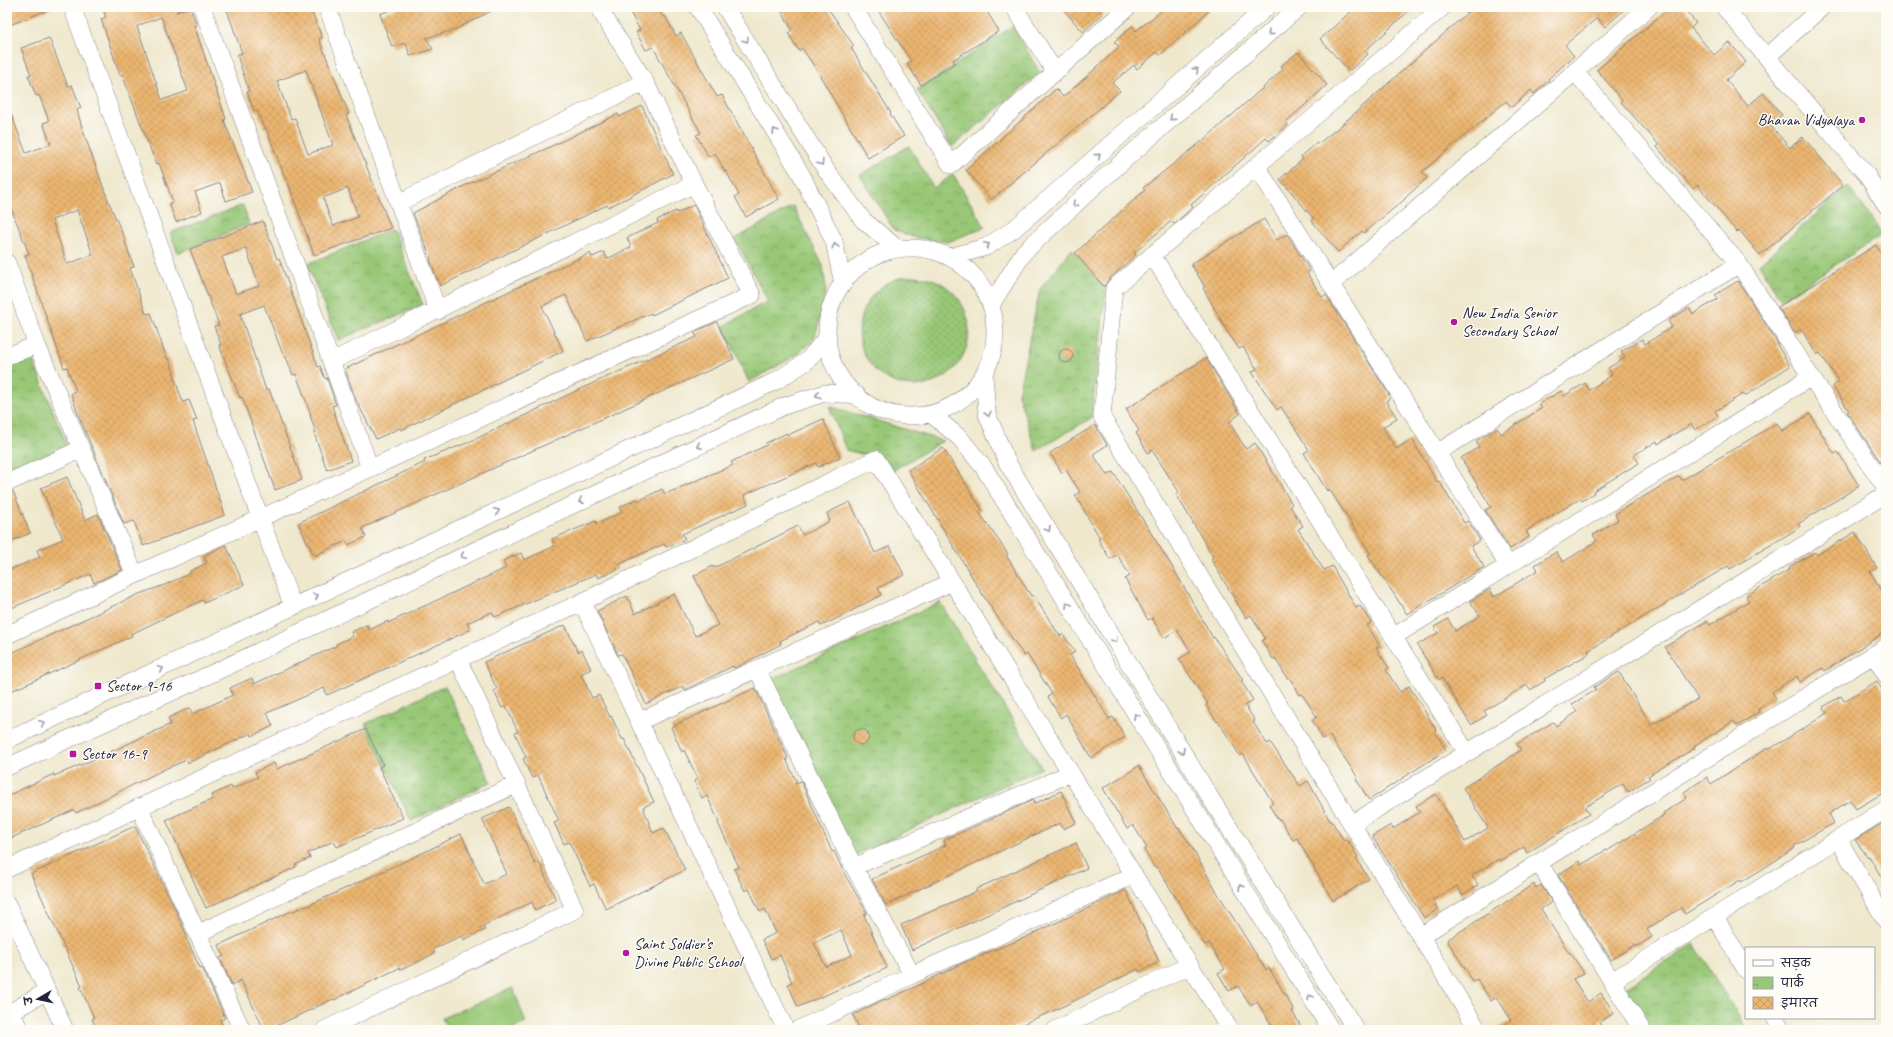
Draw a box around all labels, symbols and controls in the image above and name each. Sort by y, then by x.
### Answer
one-way arrow [1267,28,1275,35]
one-way arrow [741,36,748,43]
one-way arrow [1191,67,1199,74]
place label: Bhavan Vidyalaya [1758,110,1855,130]
one-way arrow [1169,114,1177,121]
marker: Bhavan Vidyalaya [1857,115,1867,125]
one-way arrow [772,128,779,135]
one-way arrow [1094,153,1101,160]
one-way arrow [817,159,824,166]
one-way arrow [1072,200,1080,207]
one-way arrow [982,242,990,250]
one-way arrow [832,243,840,249]
place label: New India Senior Secondary School [1462,303,1560,341]
marker: New India Senior Secondary School [1449,317,1459,327]
one-way arrow [815,390,822,399]
one-way arrow [984,410,992,417]
one-way arrow [695,441,703,449]
one-way arrow [577,496,585,504]
one-way arrow [493,508,501,516]
one-way arrow [1043,525,1050,532]
one-way arrow [460,551,467,559]
one-way arrow [312,593,319,601]
one-way arrow [1066,603,1073,610]
one-way arrow [1110,636,1118,643]
one-way arrow [156,666,164,674]
place label: Sector 9-16 [106,676,173,696]
marker: Sector 9-16 [93,681,103,691]
one-way arrow [1133,713,1141,720]
one-way arrow [38,720,46,728]
place label: Sector 16-9 [81,744,149,764]
one-way arrow [1178,747,1185,754]
marker: Sector 16-9 [68,749,78,759]
one-way arrow [1238,884,1246,891]
place label: Saint Soldier’s Divine Public School [634,934,745,972]
legend [1745,947,1875,1019]
marker: Saint Soldier’s Divine Public School [621,948,631,958]
text: सड़क [1780,955,1812,971]
text: पार्क [1780,973,1805,991]
north arrow [18,979,58,1019]
text: उ [20,994,36,1006]
one-way arrow [1307,994,1315,1001]
text: इमारत [1781,995,1819,1011]

